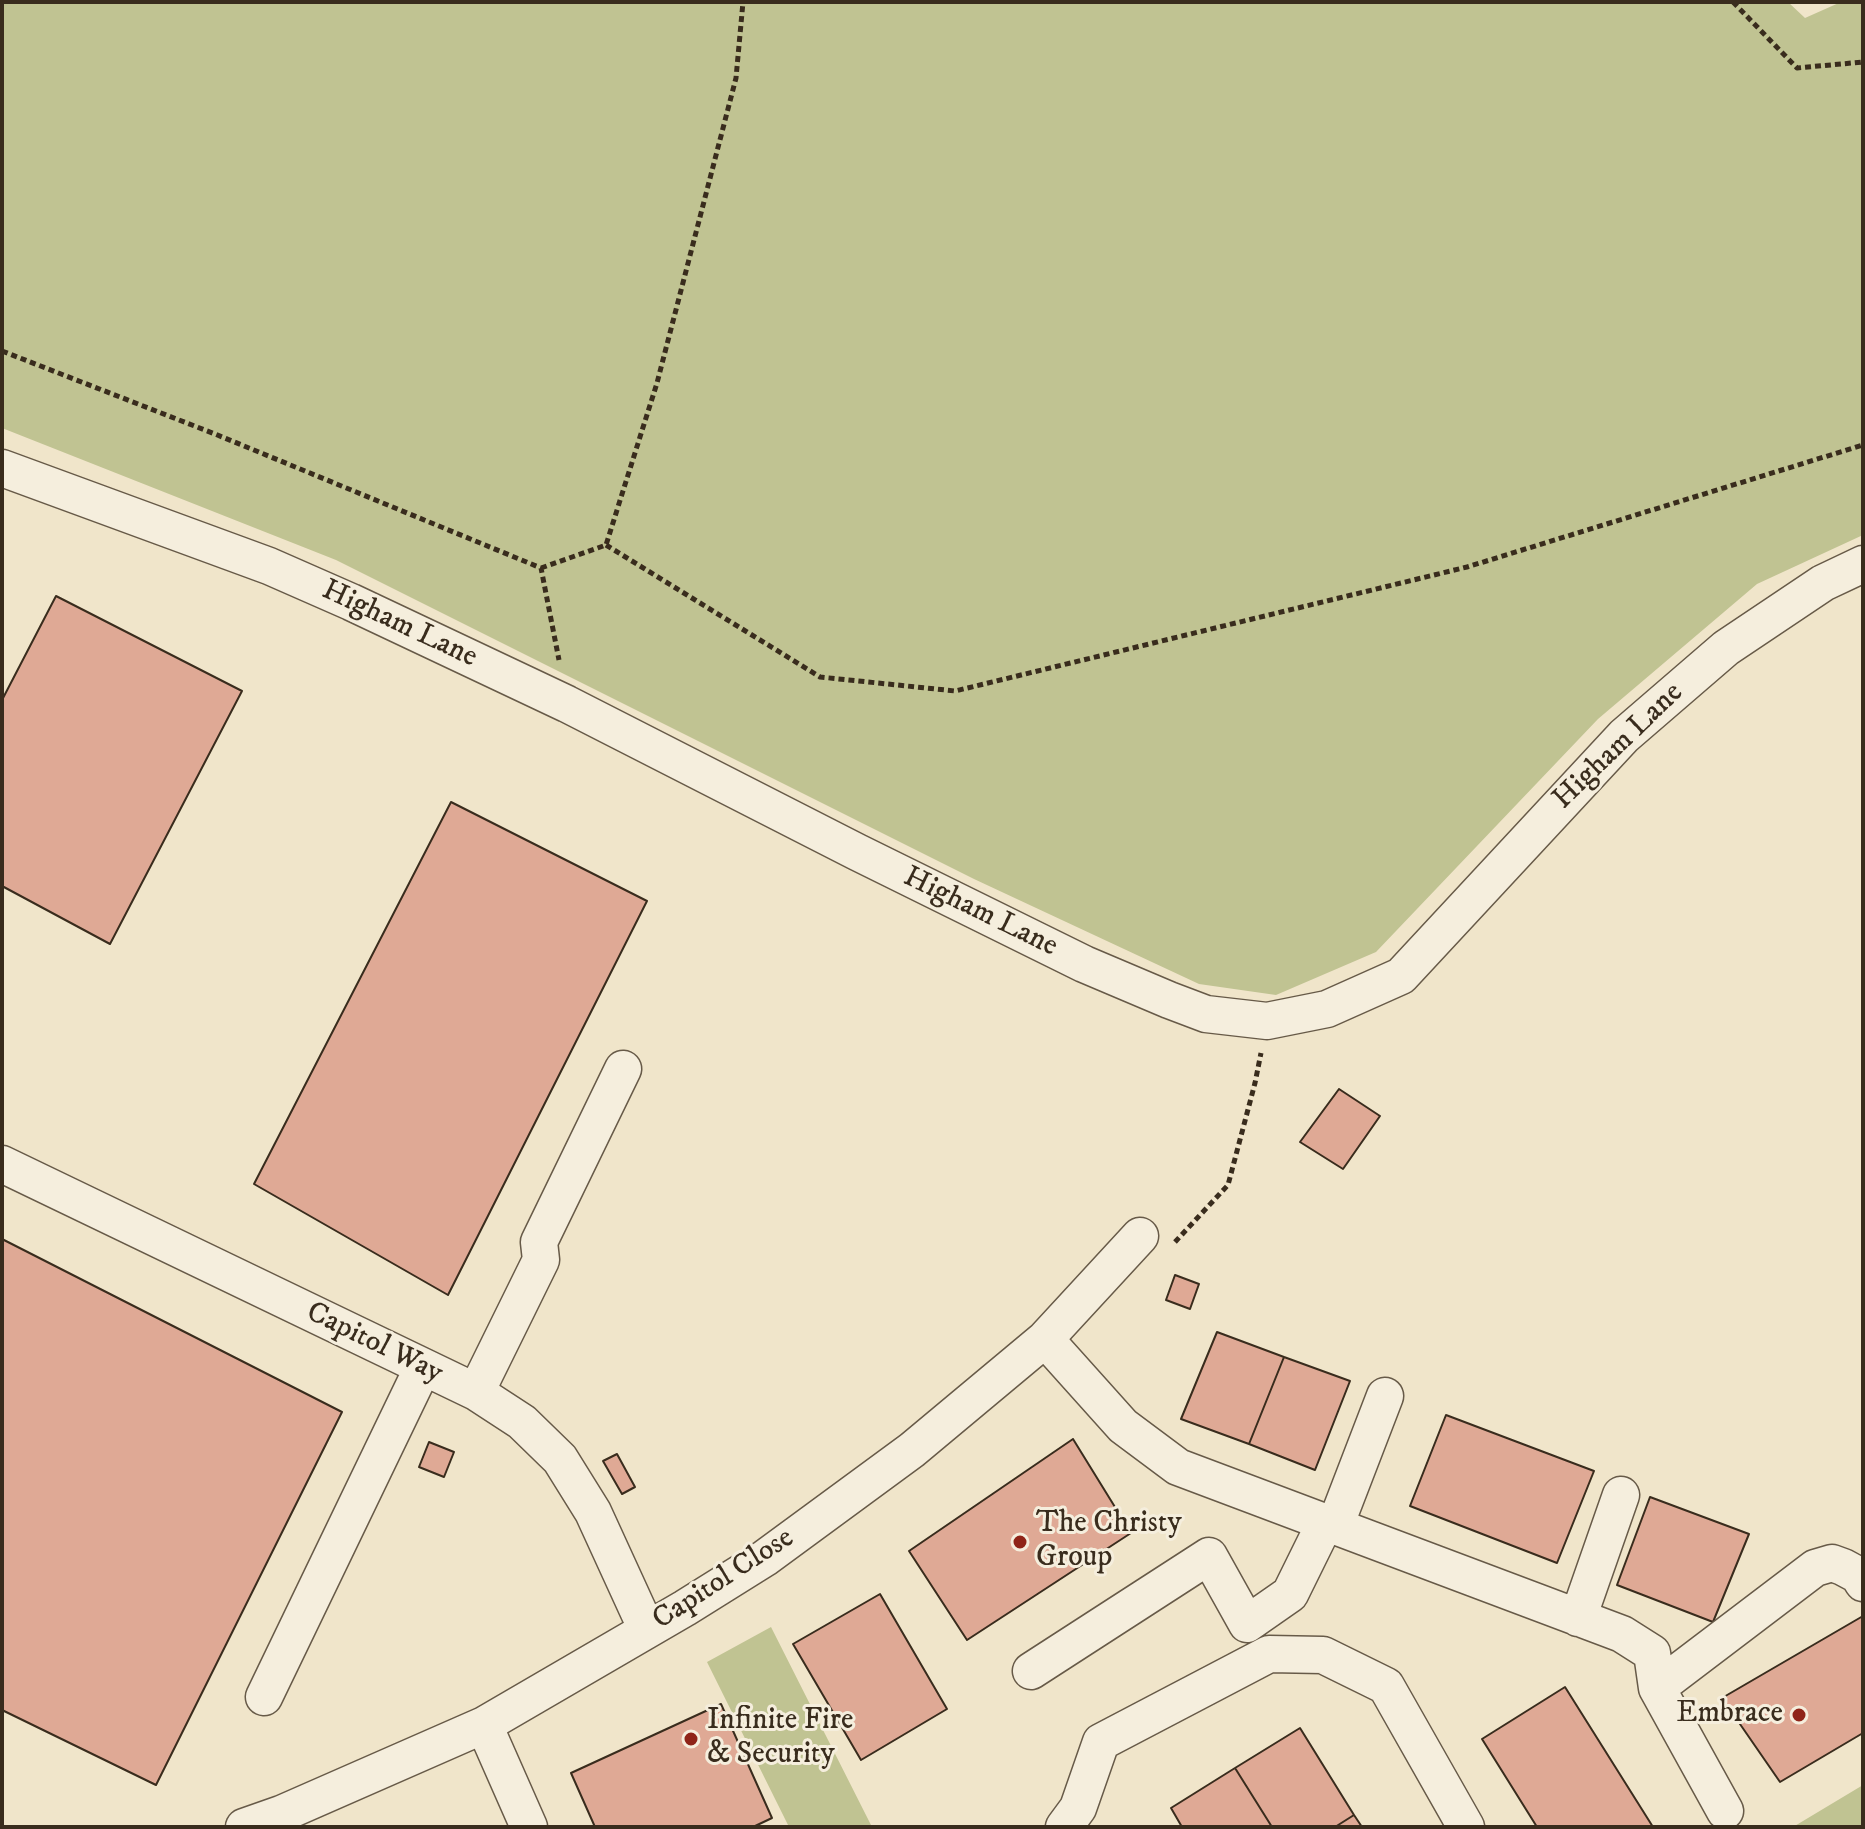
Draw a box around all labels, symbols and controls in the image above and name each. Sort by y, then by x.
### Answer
street label: Higham Lane [316,573,482,677]
street label: Higham Lane [1546,676,1692,818]
street label: Higham Lane [897,860,1063,966]
street label: Capitol Way [300,1296,448,1392]
place label: The Christy Group [1036,1507,1182,1578]
street label: Capitol Close [647,1521,801,1639]
marker: The Christy Group [1011,1533,1029,1551]
place label: Embrace [1676,1697,1783,1733]
place label: Infinite Fire & Security [707,1704,853,1774]
marker: Embrace [1790,1706,1808,1724]
marker: Infinite Fire & Security [682,1730,700,1748]

